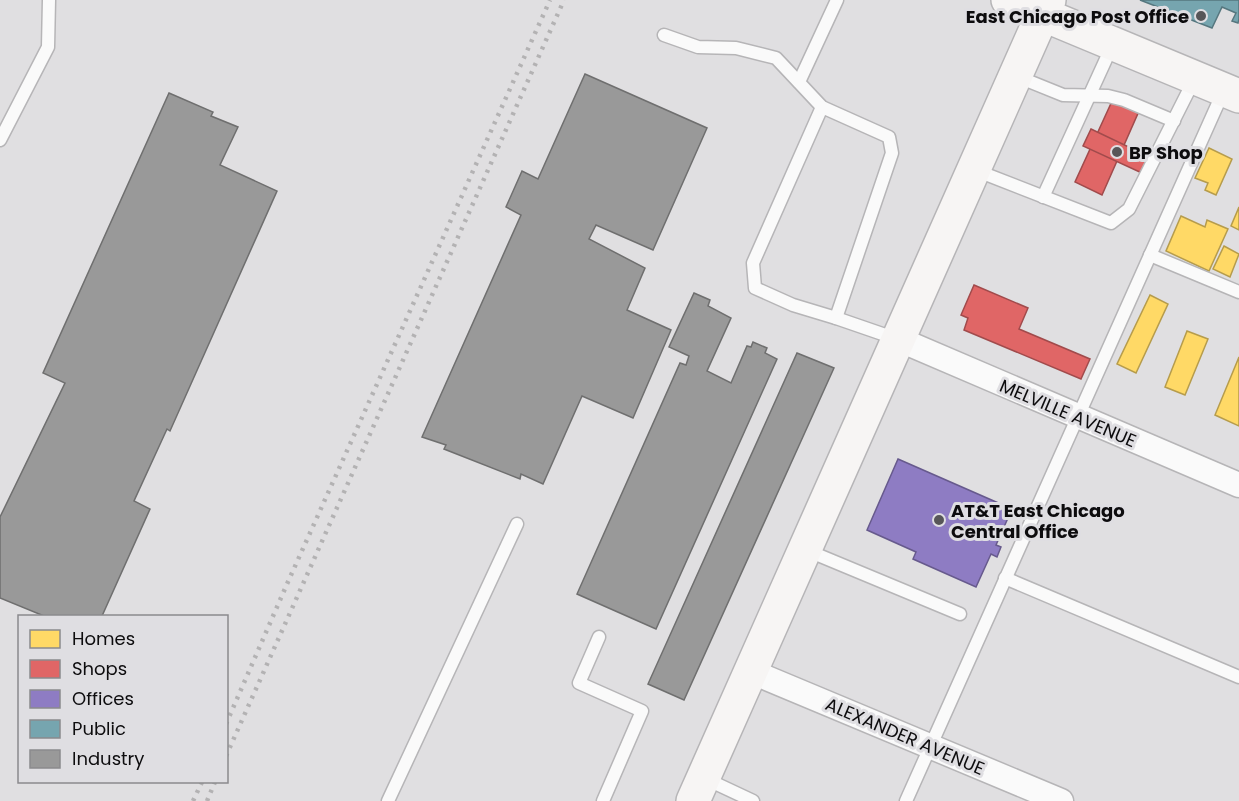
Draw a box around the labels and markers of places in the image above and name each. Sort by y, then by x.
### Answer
place label: East Chicago Post Office [966,4,1189,29]
marker: East Chicago Post Office [1194,9,1208,23]
place label: BP Shop [1129,140,1203,165]
marker: BP Shop [1110,145,1124,159]
place label: AT&T East Chicago Central Office [951,498,1125,544]
marker: AT&T East Chicago Central Office [932,513,946,527]

